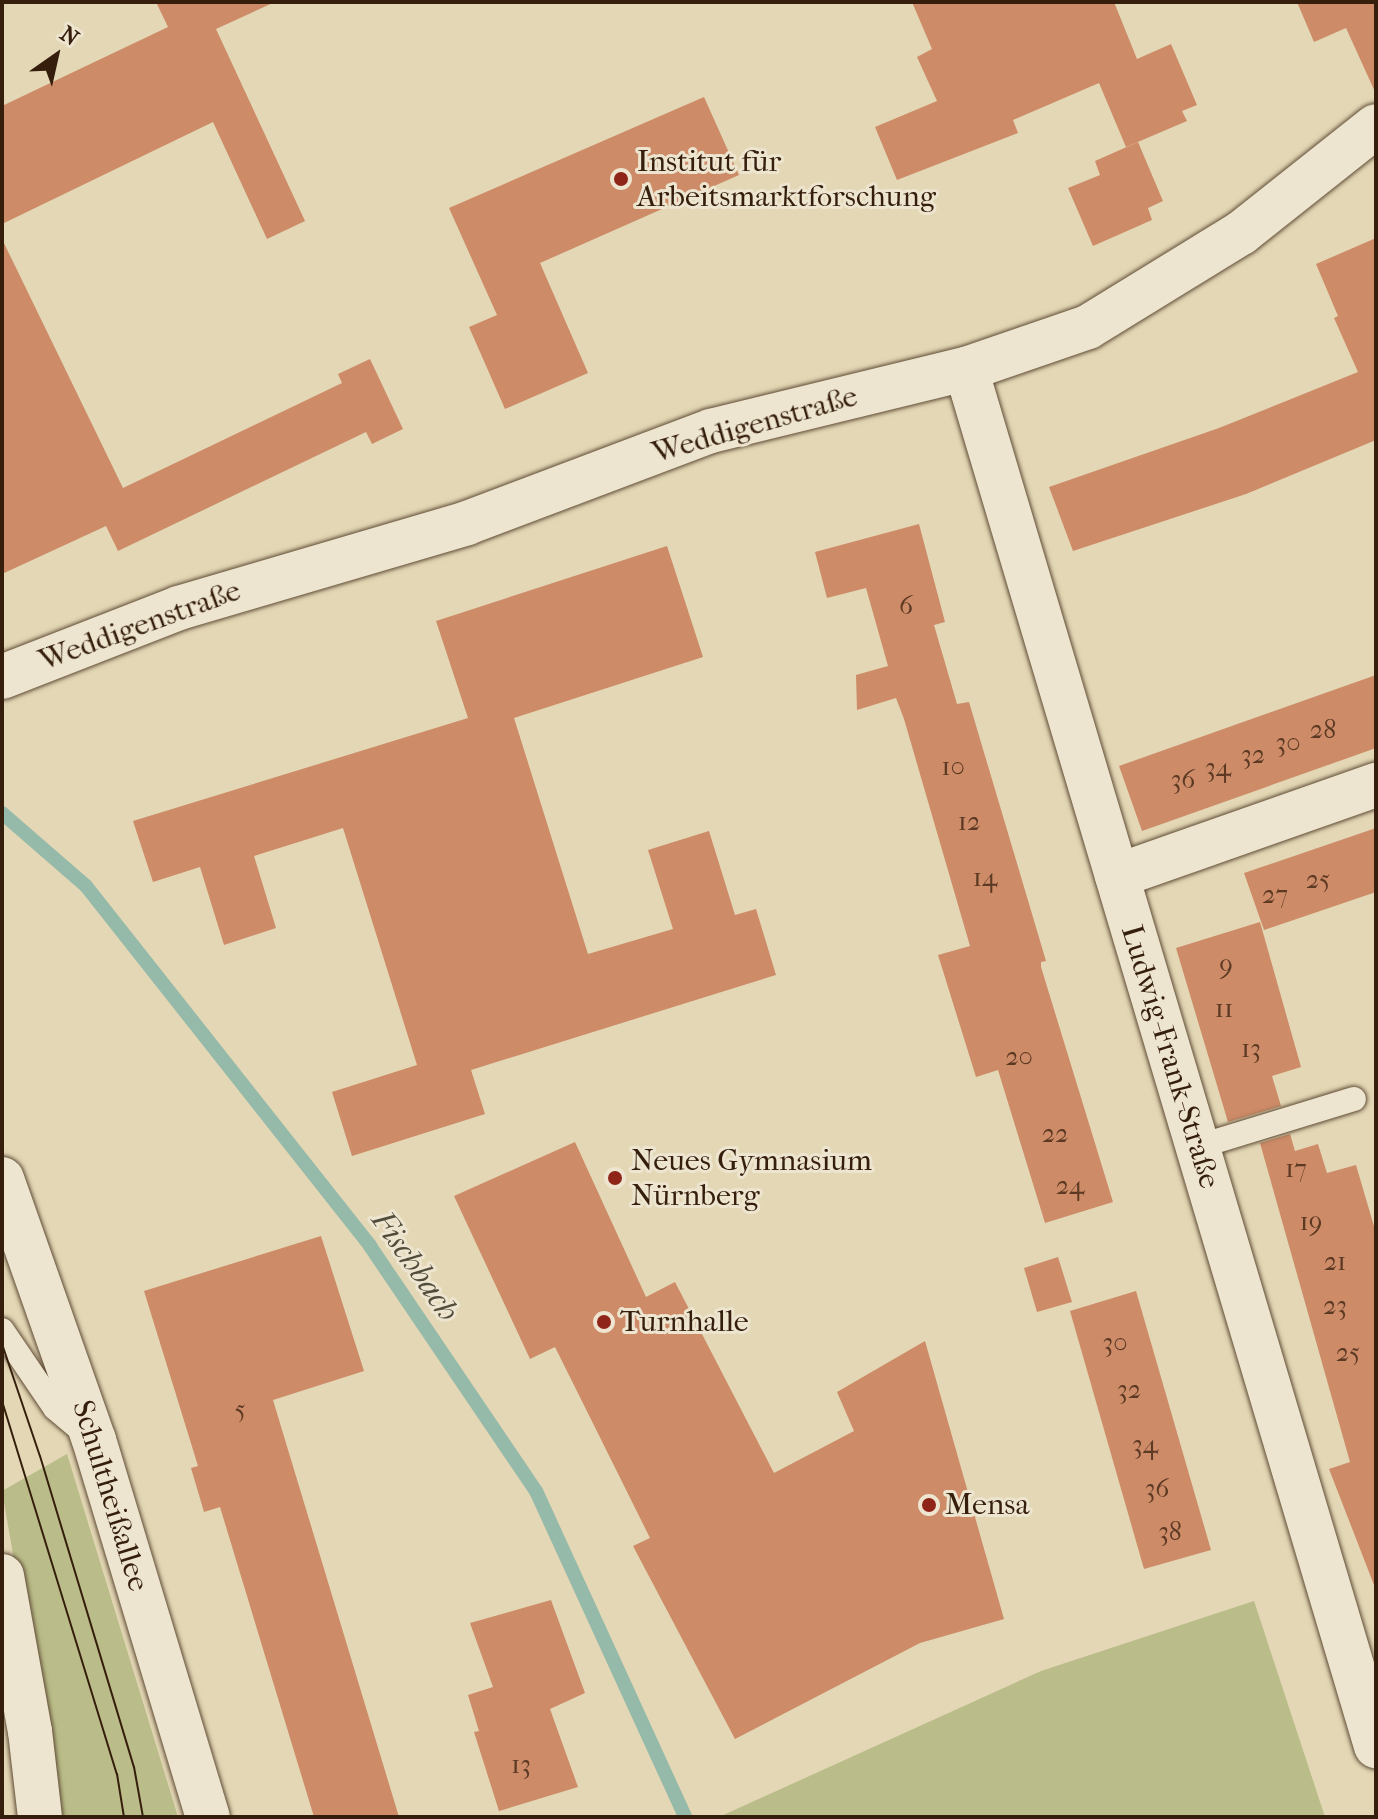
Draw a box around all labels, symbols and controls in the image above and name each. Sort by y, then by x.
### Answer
north arrow [16,16,96,96]
text: N [55,21,84,52]
place label: Institut für Arbeitsmarktforschung [637,144,936,214]
marker: Institut für Arbeitsmarktforschung [612,170,630,188]
street label: Weddigenstraße [648,379,862,471]
street label: Weddigenstraße [34,573,246,679]
house number: 6 [899,590,913,622]
house number: 28 [1310,714,1336,746]
house number: 30 [1275,727,1301,759]
house number: 32 [1241,739,1265,771]
house number: 10 [941,751,965,783]
house number: 34 [1205,752,1231,784]
house number: 36 [1171,764,1195,796]
house number: 12 [958,806,980,838]
house number: 14 [973,862,997,894]
house number: 25 [1306,864,1330,896]
house number: 27 [1262,879,1288,911]
street label: Ludwig-Frank-Straße [1113,921,1227,1193]
house number: 9 [1219,949,1233,981]
house number: 11 [1215,993,1233,1025]
house number: 13 [1241,1033,1261,1065]
house number: 20 [1005,1041,1033,1073]
house number: 22 [1042,1118,1068,1150]
place label: Neues Gymnasium Nürnberg [631,1143,872,1214]
house number: 17 [1285,1153,1307,1185]
marker: Neues Gymnasium Nürnberg [606,1169,624,1187]
house number: 24 [1056,1170,1084,1202]
water label: Fischbach [363,1203,467,1329]
house number: 19 [1300,1206,1322,1238]
house number: 21 [1324,1246,1346,1278]
house number: 23 [1323,1290,1347,1322]
place label: Turnhalle [620,1304,749,1340]
marker: Turnhalle [595,1313,613,1331]
house number: 30 [1102,1327,1128,1359]
house number: 25 [1336,1337,1360,1369]
house number: 32 [1117,1374,1141,1406]
house number: 5 [234,1394,246,1426]
street label: Schultheißallee [64,1396,156,1596]
house number: 34 [1132,1429,1158,1461]
house number: 36 [1145,1473,1169,1505]
place label: Mensa [945,1487,1029,1523]
marker: Mensa [920,1496,938,1514]
house number: 38 [1158,1516,1182,1548]
house number: 13 [511,1749,531,1781]

